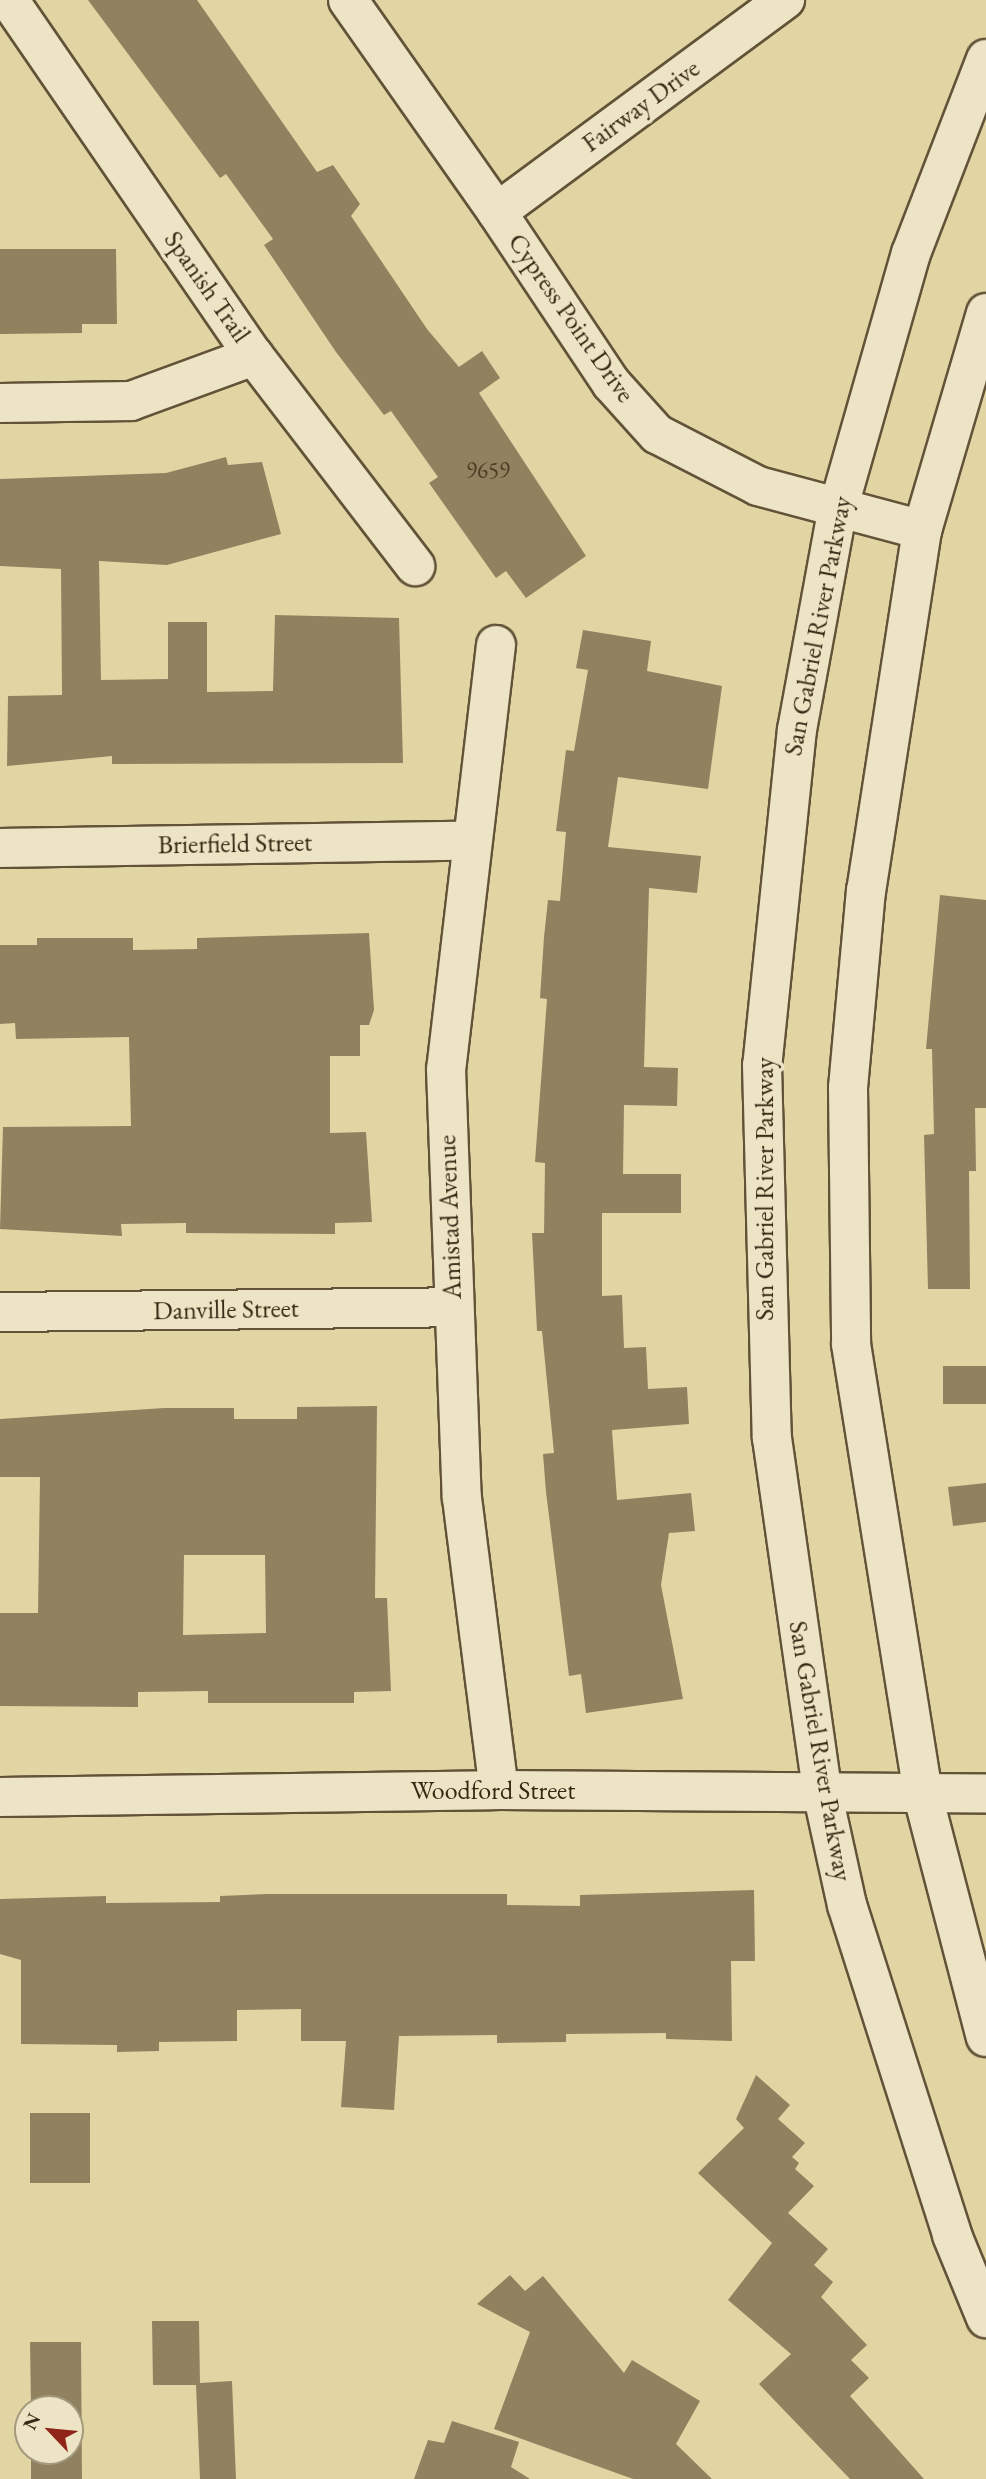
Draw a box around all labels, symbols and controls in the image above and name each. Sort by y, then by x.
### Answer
street label: Fairway Drive [576,53,706,159]
street label: Spanish Trail [157,225,257,349]
street label: Cypress Point Drive [501,228,641,408]
house number: 9659 [466,456,510,484]
street label: San Gabriel River Parkway [778,494,858,758]
street label: Brierfield Street [158,827,312,861]
street label: San Gabriel River Parkway [749,1057,781,1321]
street label: Amistad Avenue [432,1134,468,1300]
street label: Danville Street [153,1293,299,1327]
street label: San Gabriel River Parkway [782,1618,858,1884]
street label: Woodford Street [411,1775,575,1807]
north arrow [14,2395,84,2465]
text: N [17,2409,46,2434]

